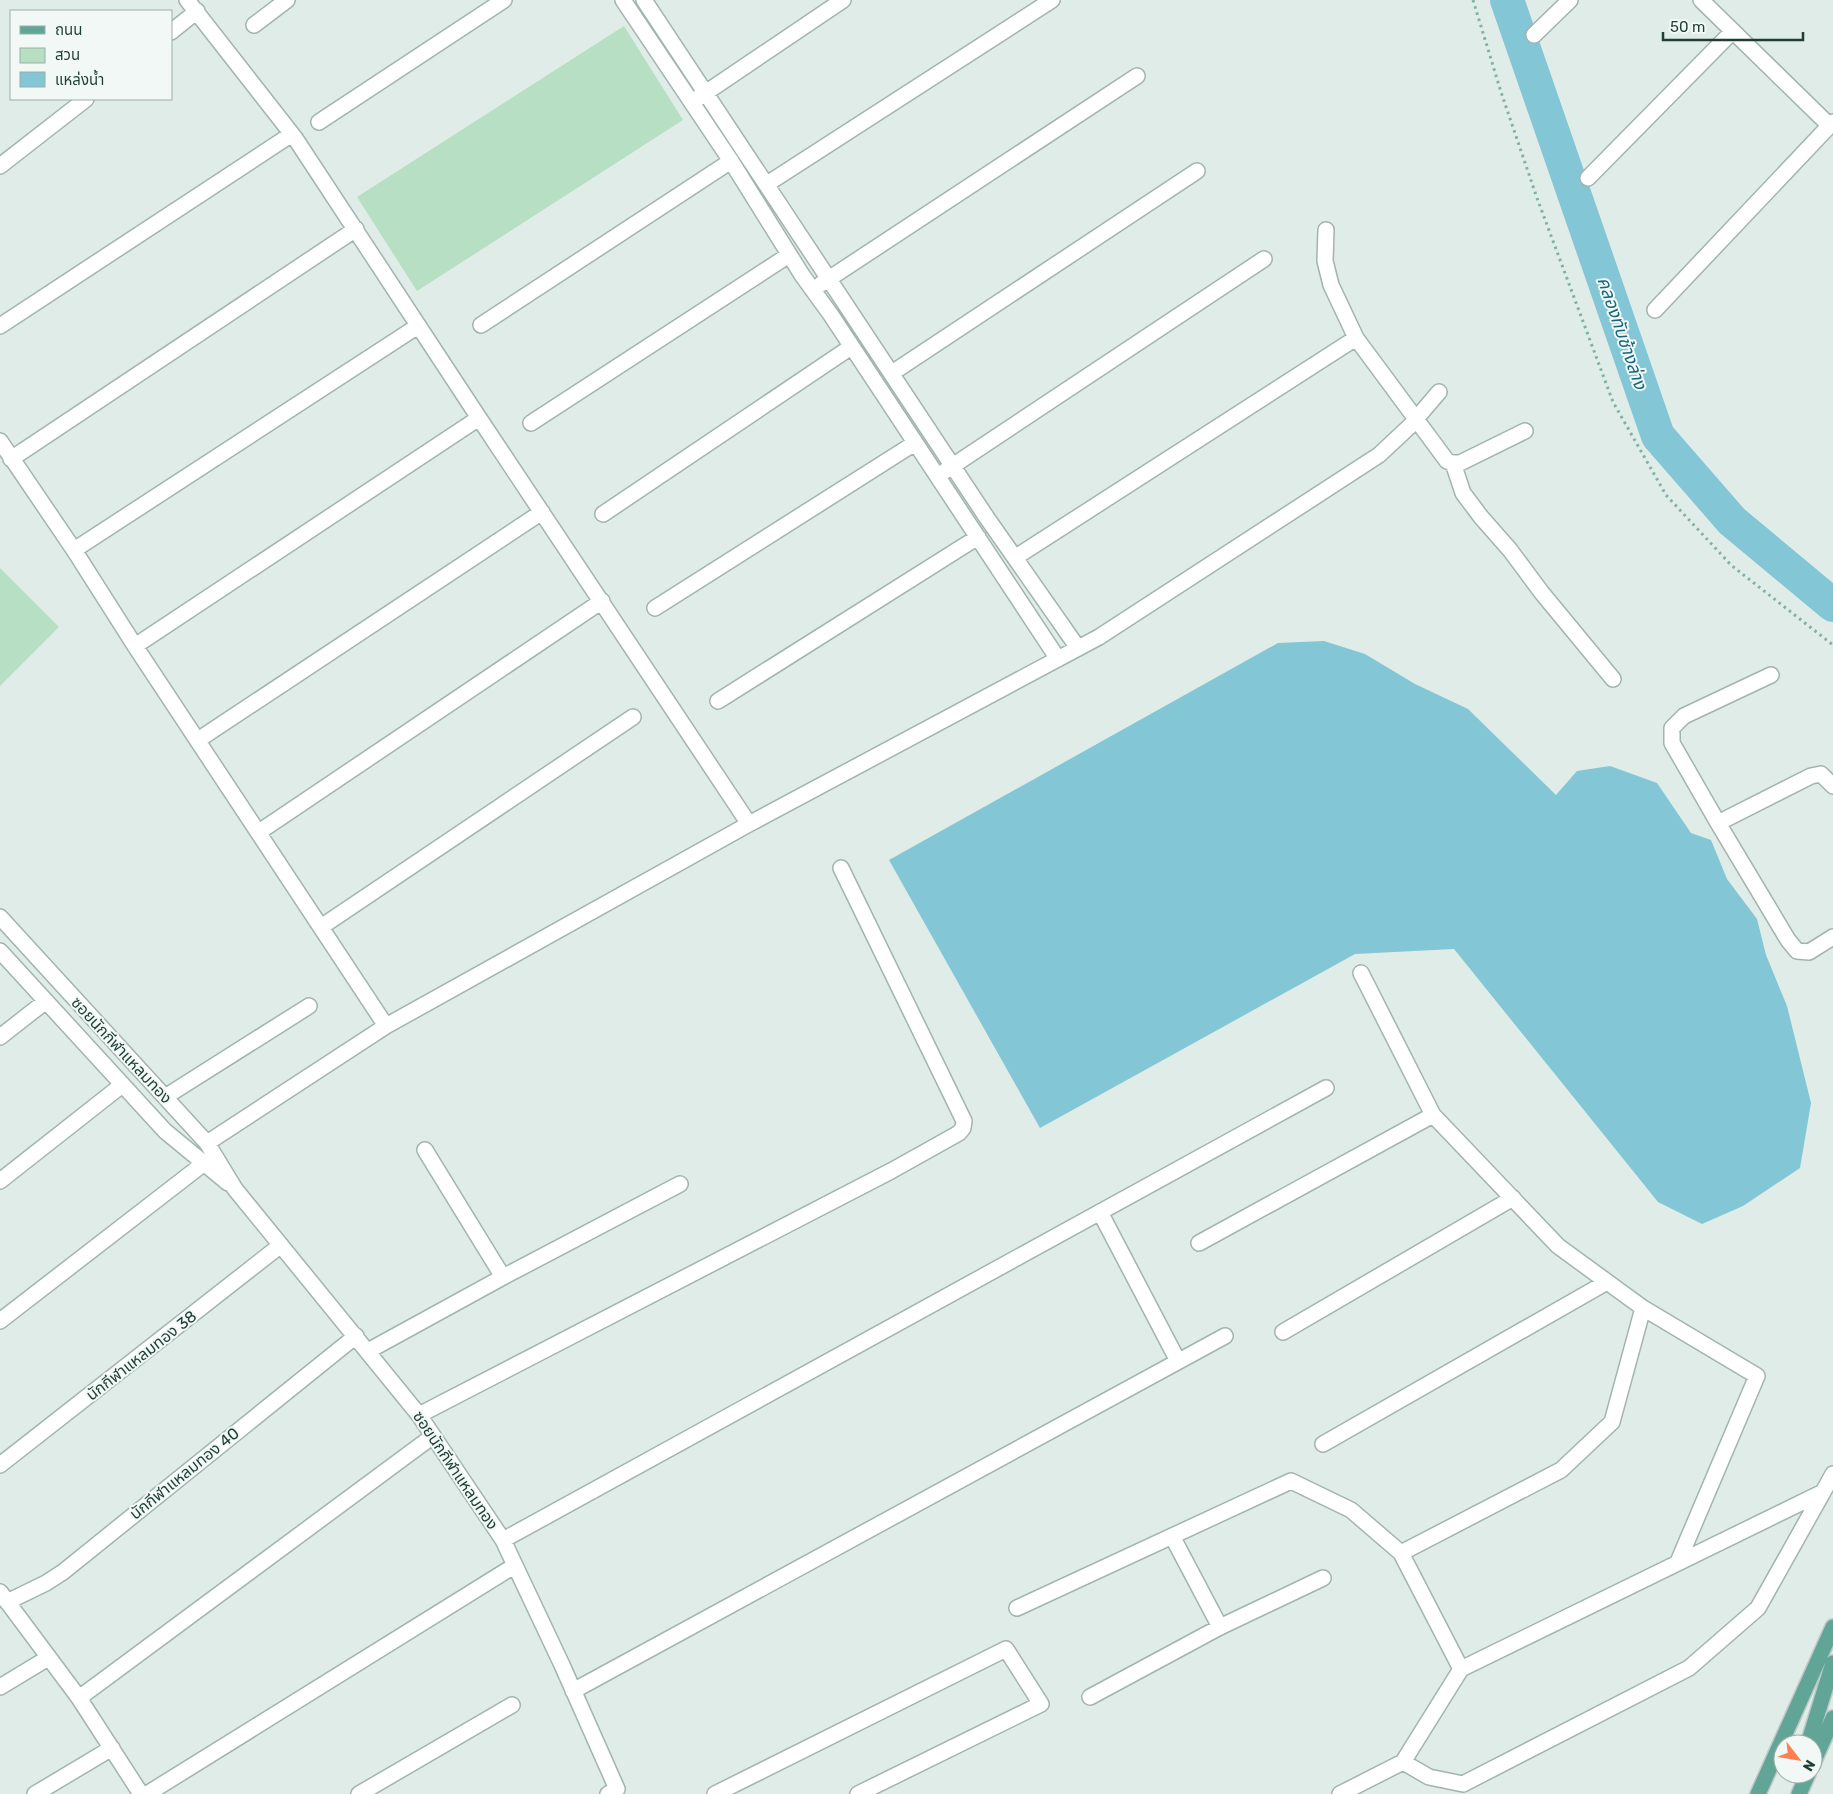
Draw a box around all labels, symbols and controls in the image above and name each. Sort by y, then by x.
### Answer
legend [10,10,172,100]
scale bar [1663,10,1803,42]
text: 50 m [1670,18,1705,36]
text: ถนน [55,21,82,39]
text: สวน [55,46,80,64]
text: แหล่งน้ำ [55,69,104,89]
water label: คลองทับช้างล่าง [1593,274,1652,393]
street label: ซอยนักกีฬาแหลมทอง [67,993,176,1108]
street label: นักกีฬาแหลมทอง 38 [82,1306,200,1404]
street label: ซอยนักกีฬาแหลมทอง [409,1407,502,1533]
street label: นักกีฬาแหลมทอง 40 [126,1423,243,1523]
north arrow [1773,1734,1823,1784]
text: N [1799,1757,1819,1774]

